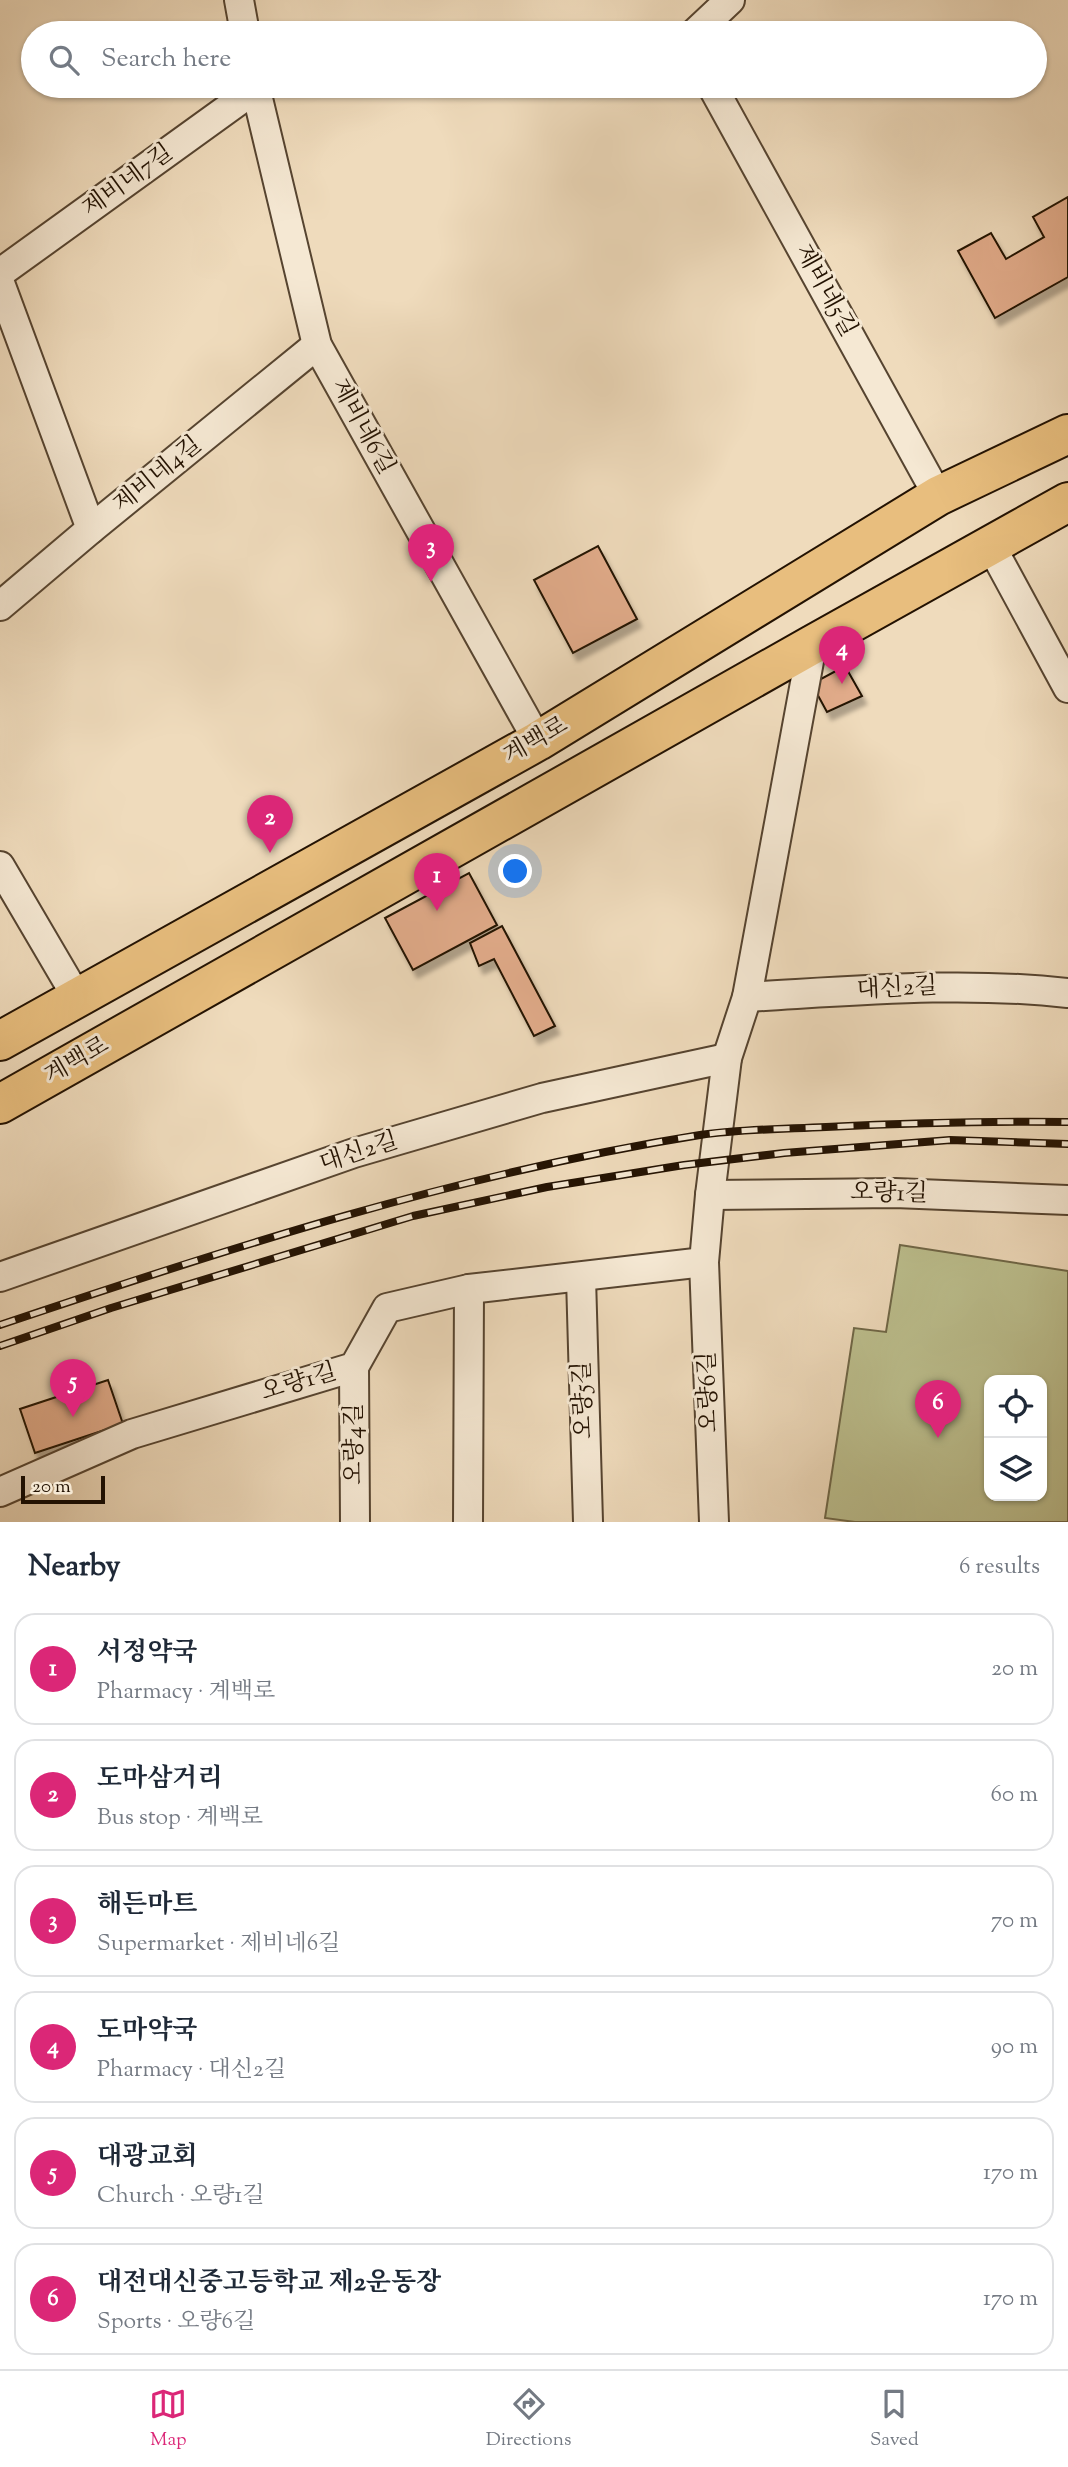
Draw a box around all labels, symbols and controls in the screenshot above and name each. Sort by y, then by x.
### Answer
search box [21,21,1047,98]
icon: search [45,41,83,79]
text: Search here [101,41,231,78]
street label: 제비네7길 [76,136,180,226]
street label: 제비네5길 [786,239,864,343]
street label: 제비네6길 [322,373,402,481]
street label: 제비네4길 [107,429,209,521]
pin: 3 [408,524,454,582]
pin: 4 [819,626,865,684]
street label: 계백로 [497,709,575,773]
pin: 2 [247,795,293,853]
pin: 1 [414,853,460,911]
your location [498,854,532,888]
street label: 대신2길 [856,970,938,1008]
street label: 계백로 [38,1029,116,1093]
street label: 대신2길 [315,1124,403,1182]
street label: 오량1길 [850,1176,928,1212]
street label: 오량6길 [691,1351,727,1433]
street label: 오량1길 [257,1355,341,1411]
pin: 5 [50,1359,96,1417]
street label: 오량5길 [566,1361,602,1439]
map controls [984,1375,1047,1501]
button: locate [984,1375,1047,1438]
pin: 6 [915,1380,961,1438]
street label: 오량4길 [338,1403,372,1485]
button: layers [984,1438,1047,1501]
scale bar [21,1473,105,1505]
text: 20 m [32,1474,71,1501]
text: Nearby [28,1546,120,1589]
text: 6 results [959,1551,1040,1584]
text: 서정약국 [97,1635,197,1672]
text: 1 [49,1653,57,1686]
text: 20 m [991,1653,1038,1686]
text: Pharmacy · 계백로 [97,1676,275,1709]
text: 도마삼거리 [97,1761,223,1798]
text: 2 [48,1779,58,1812]
text: 60 m [990,1779,1038,1812]
text: Bus stop · 계백로 [97,1802,263,1835]
text: 해든마트 [97,1887,197,1924]
text: 3 [48,1905,58,1938]
text: 70 m [991,1905,1038,1938]
text: Supermarket · 제비네6길 [97,1928,340,1961]
text: 도마약국 [97,2013,197,2050]
text: 4 [47,2031,59,2064]
text: 90 m [991,2031,1038,2064]
text: Pharmacy · 대신2길 [97,2054,286,2087]
text: 대광교회 [97,2139,197,2176]
text: 5 [49,2157,57,2190]
text: 170 m [983,2157,1038,2190]
text: Church · 오량1길 [97,2180,265,2213]
text: 대전대신중고등학교 제2운동장 [97,2265,441,2302]
text: 6 [47,2283,59,2316]
text: 170 m [983,2283,1038,2316]
text: Sports · 오량6길 [97,2306,255,2339]
tab: Map [149,2385,187,2454]
tab: Directions [486,2385,571,2454]
tab: Saved [870,2385,919,2454]

